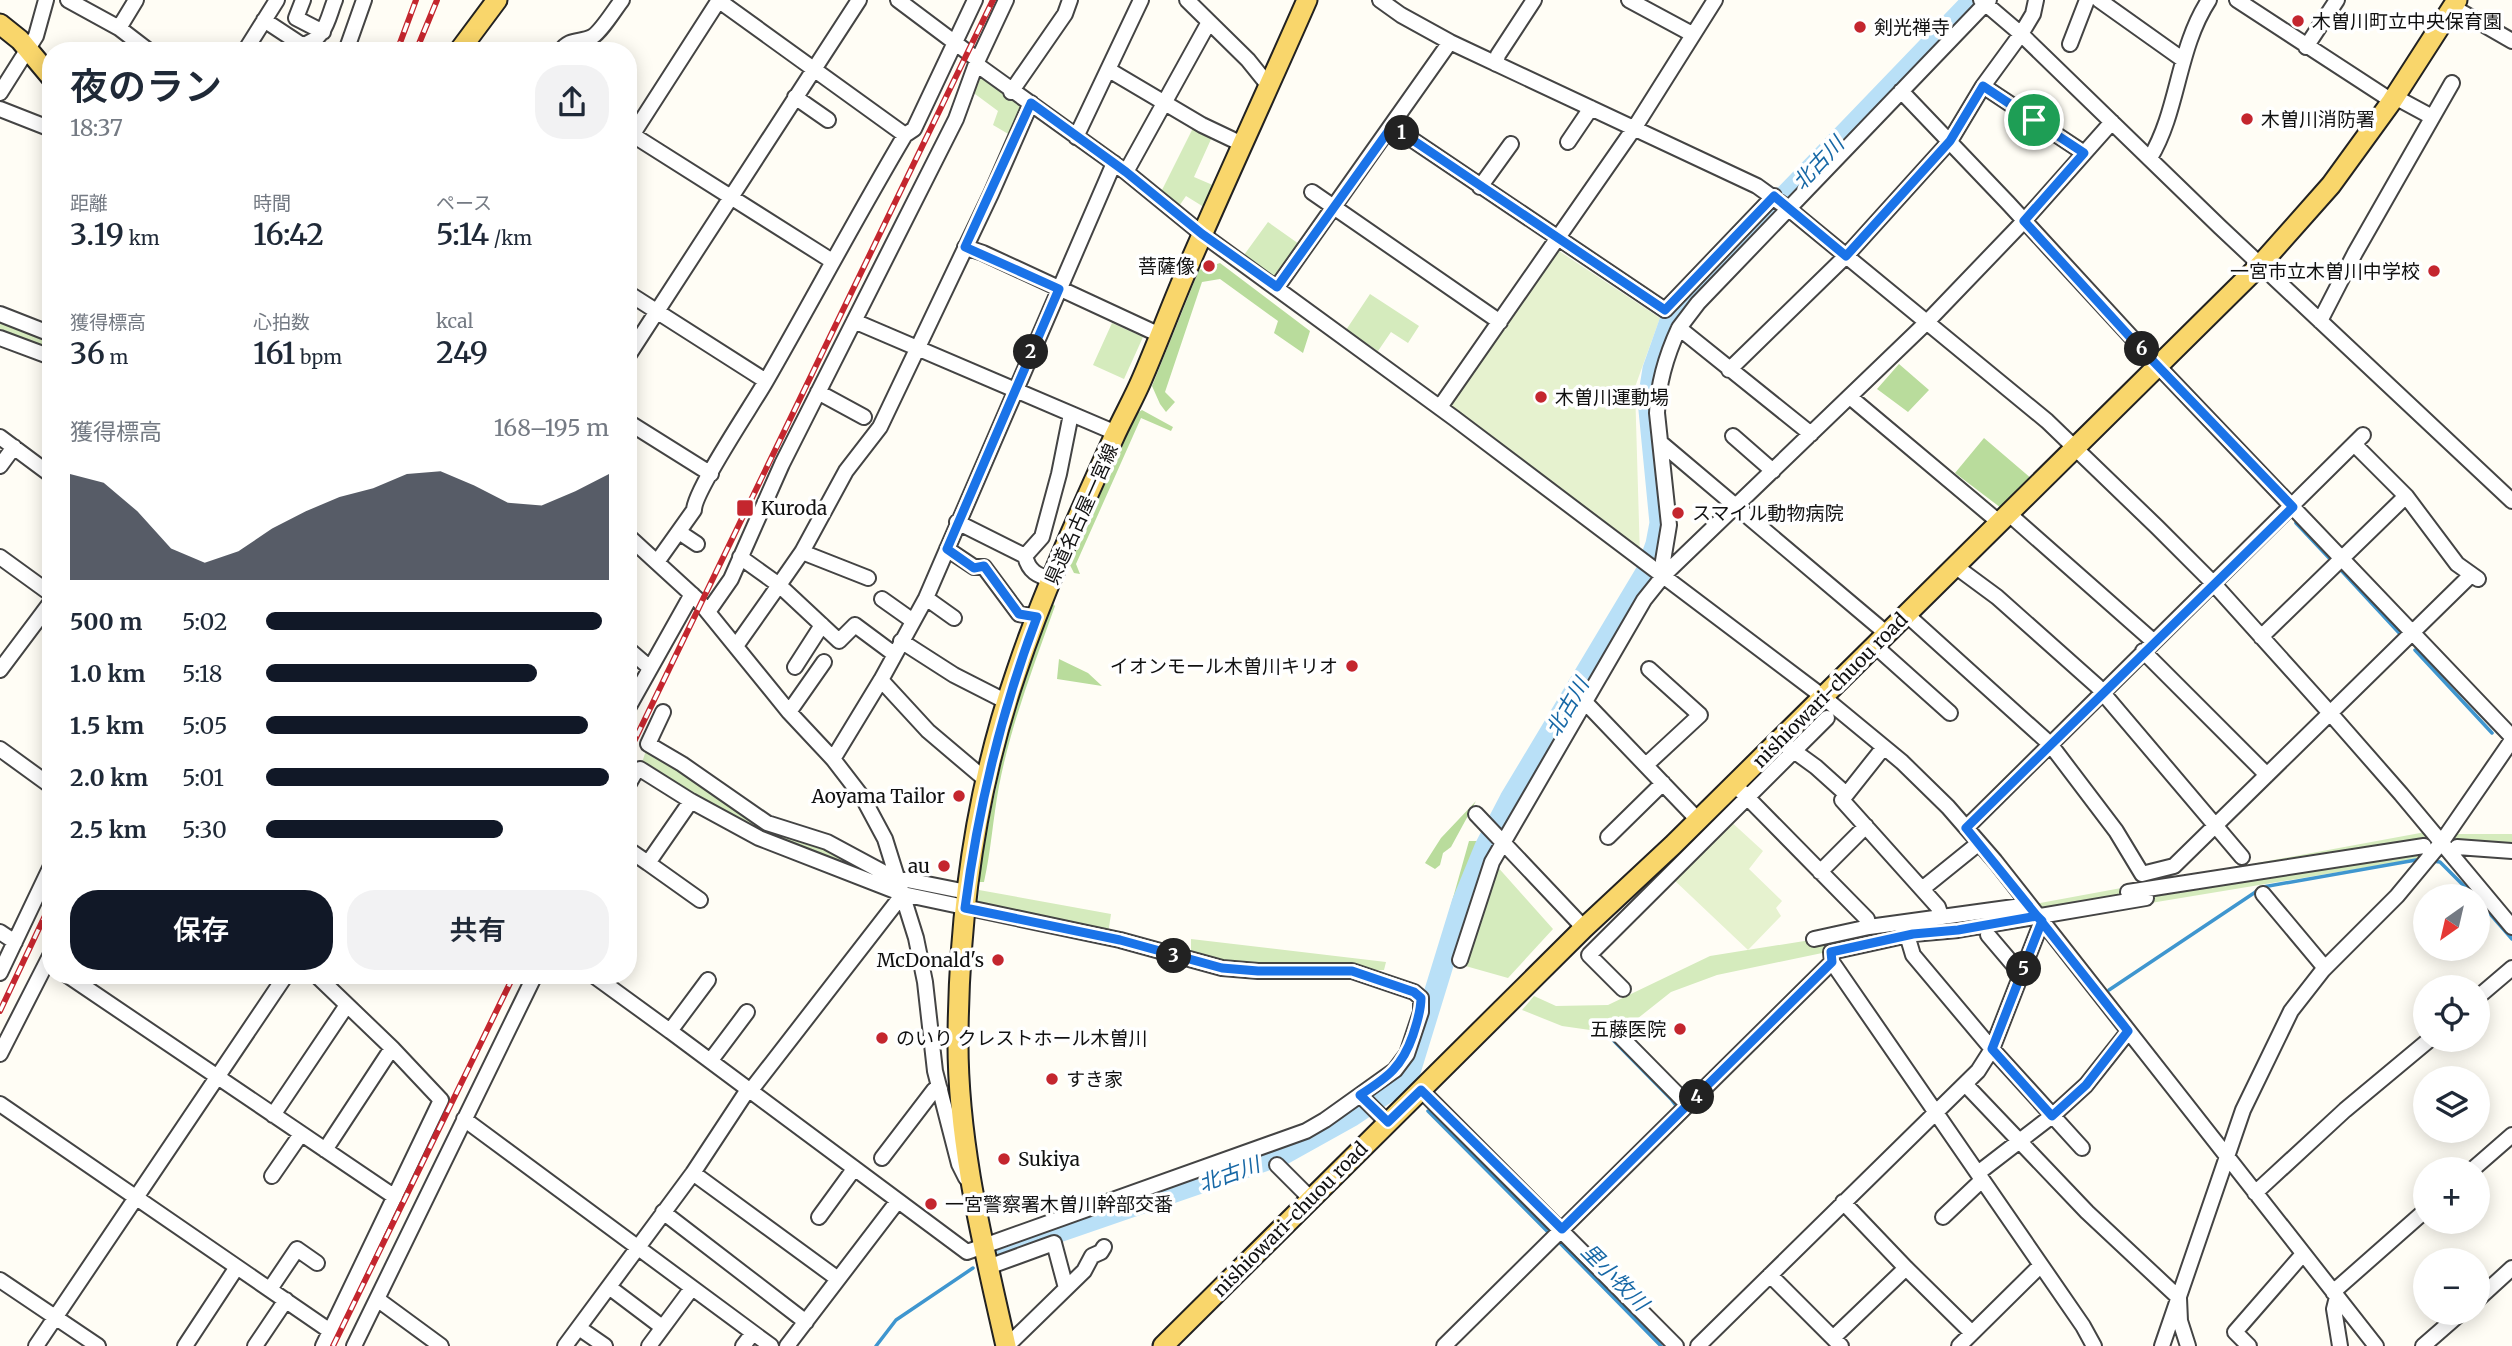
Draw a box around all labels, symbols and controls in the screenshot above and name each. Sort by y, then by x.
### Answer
place label: 木曽川町立中央保育園 [2312,9,2502,33]
marker: 木曽川町立中央保育園 [2290,13,2306,29]
place label: 剣光禅寺 [1874,15,1950,39]
marker: 剣光禅寺 [1852,19,1868,35]
text: 夜のラン [70,63,222,110]
button: share [535,65,609,139]
pin [2004,90,2064,150]
icon: arrive [2015,101,2053,139]
place label: 木曽川消防署 [2261,107,2375,131]
marker: 木曽川消防署 [2239,111,2255,127]
text: 18:37 [70,113,123,142]
pin: 1 [1384,116,1420,150]
text: 1 [1397,120,1406,144]
water label: 北古川 [1787,129,1851,195]
text: 距離 [70,191,108,215]
text: 時間 [253,191,291,215]
text: ペース [436,191,492,215]
text: 3.19 [70,215,124,253]
text: 16:42 [253,215,324,253]
text: 5:14 [436,215,489,253]
text: km [124,226,160,250]
text: /km [489,226,532,250]
place label: 菩薩像 [1138,254,1195,278]
marker: 菩薩像 [1201,258,1217,274]
place label: 一宮市立木曽川中学校 [2230,259,2420,283]
marker: 一宮市立木曽川中学校 [2426,263,2442,279]
text: kcal [436,309,473,333]
text: 獲得標高 [70,310,146,334]
text: 心拍数 [253,310,310,334]
pin: 6 [2124,332,2160,366]
text: 249 [436,333,488,371]
text: 36 [70,334,105,372]
text: 161 [253,334,296,372]
pin: 2 [1014,334,1048,370]
text: 6 [2136,336,2147,360]
text: 2 [1025,339,1036,363]
text: m [105,345,128,369]
text: bpm [296,345,342,369]
place label: 木曽川運動場 [1555,385,1669,409]
marker: 木曽川運動場 [1533,389,1549,405]
text: 168–195 m [494,413,609,442]
text: 獲得標高 [70,417,162,446]
street label: 県道名古屋一宮線 [1039,440,1123,588]
place label: Kuroda [761,496,827,520]
marker: Kuroda [735,498,755,518]
place label: スマイル動物病院 [1692,501,1843,525]
marker: スマイル動物病院 [1670,505,1686,521]
text: 500 m [70,607,142,636]
text: 5:02 [182,607,227,636]
street label: nishiowari-chuou road [1748,608,1912,772]
place label: イオンモール木曽川キリオ [1110,654,1338,678]
marker: イオンモール木曽川キリオ [1344,658,1360,674]
text: 1.0 km [70,659,145,688]
text: 5:18 [182,659,222,688]
water label: 北古川 [1540,671,1595,741]
text: 1.5 km [70,711,144,740]
text: 5:05 [182,711,227,740]
text: 2.0 km [70,763,148,792]
text: 5:01 [182,763,224,792]
place label: Aoyama Tailor [811,784,945,808]
marker: Aoyama Tailor [951,788,967,804]
text: 2.5 km [70,815,147,844]
text: 5:30 [182,815,227,844]
place label: au [908,854,930,878]
marker: au [936,858,952,874]
north arrow [2413,884,2490,961]
map controls [2413,884,2490,1325]
button: 保存 [70,890,333,970]
button: 共有 [347,890,609,970]
pin: 3 [1156,939,1192,974]
text: 3 [1168,943,1179,967]
place label: McDonald's [877,948,984,972]
pin: 5 [2007,951,2042,986]
marker: McDonald's [990,952,1006,968]
text: 5 [2018,956,2029,980]
button: locate [2413,975,2490,1052]
place label: 五藤医院 [1590,1017,1666,1041]
marker: 五藤医院 [1672,1021,1688,1037]
place label: のいり クレストホール木曽川 [896,1026,1148,1050]
marker: のいり クレストホール木曽川 [874,1030,890,1046]
button: layers [2413,1066,2490,1143]
place label: すき家 [1066,1067,1123,1091]
marker: すき家 [1044,1071,1060,1087]
pin: 4 [1680,1080,1714,1114]
text: 4 [1690,1084,1703,1108]
street label: nishiowari-chuou road [1208,1137,1372,1301]
place label: Sukiya [1018,1147,1080,1171]
water label: 北古川 [1195,1150,1265,1197]
marker: Sukiya [996,1151,1012,1167]
button: + [2413,1157,2490,1234]
place label: 一宮警察署木曽川幹部交番 [945,1192,1173,1216]
marker: 一宮警察署木曽川幹部交番 [923,1196,939,1212]
water label: 里小牧川 [1576,1238,1656,1318]
button: − [2413,1248,2490,1325]

